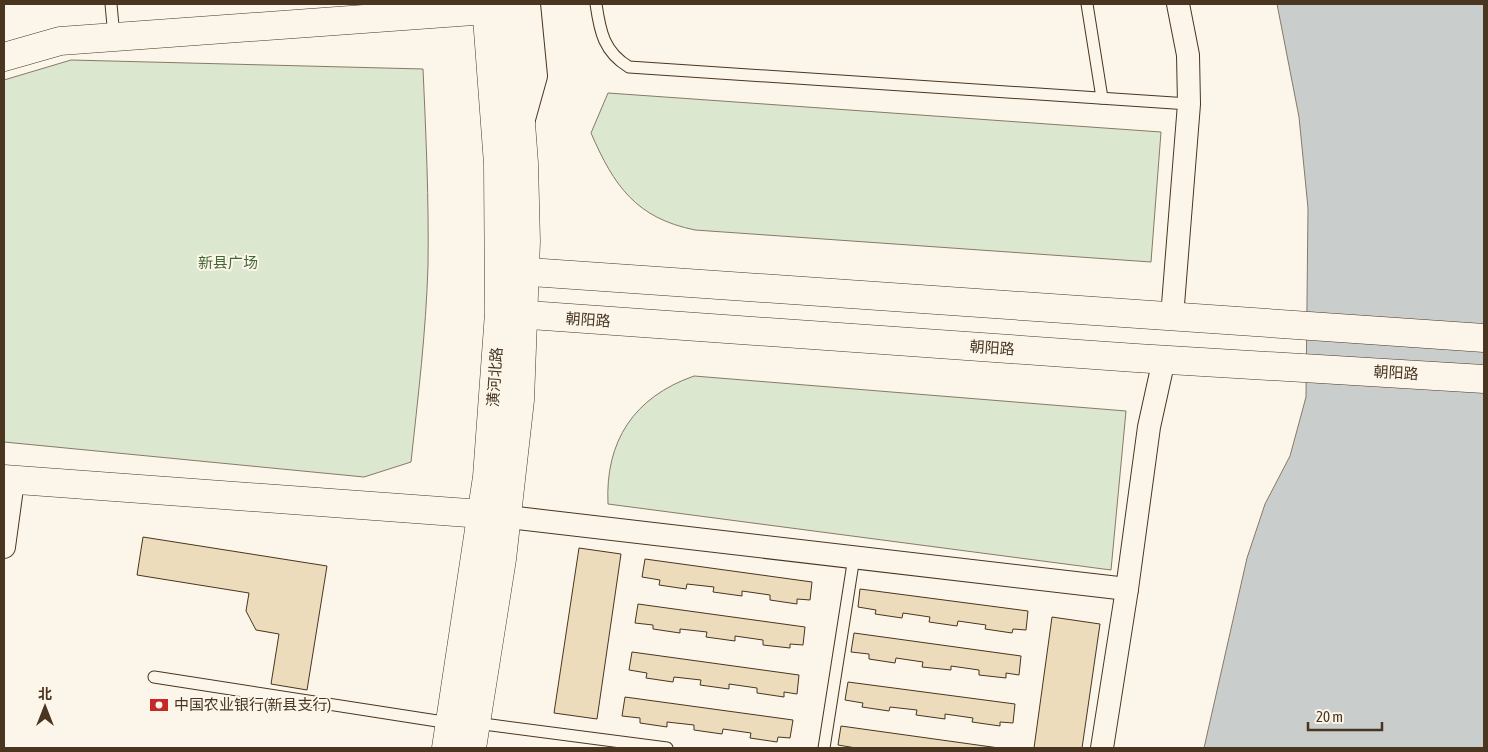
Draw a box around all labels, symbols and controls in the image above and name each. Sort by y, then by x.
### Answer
park label: 新县广场 [198,254,258,271]
street label: 朝阳路 [565,309,611,330]
street label: 朝阳路 [969,337,1015,358]
street label: 潢河北路 [484,346,505,407]
street label: 朝阳路 [1373,363,1419,382]
north arrow [20,682,70,732]
text: 北 [38,686,52,702]
bank icon: 中国农业银行(新县支行) [148,694,170,716]
place label: 中国农业银行(新县支行) [174,696,331,713]
scale bar [1308,700,1382,732]
text: 20 m [1316,708,1343,725]

